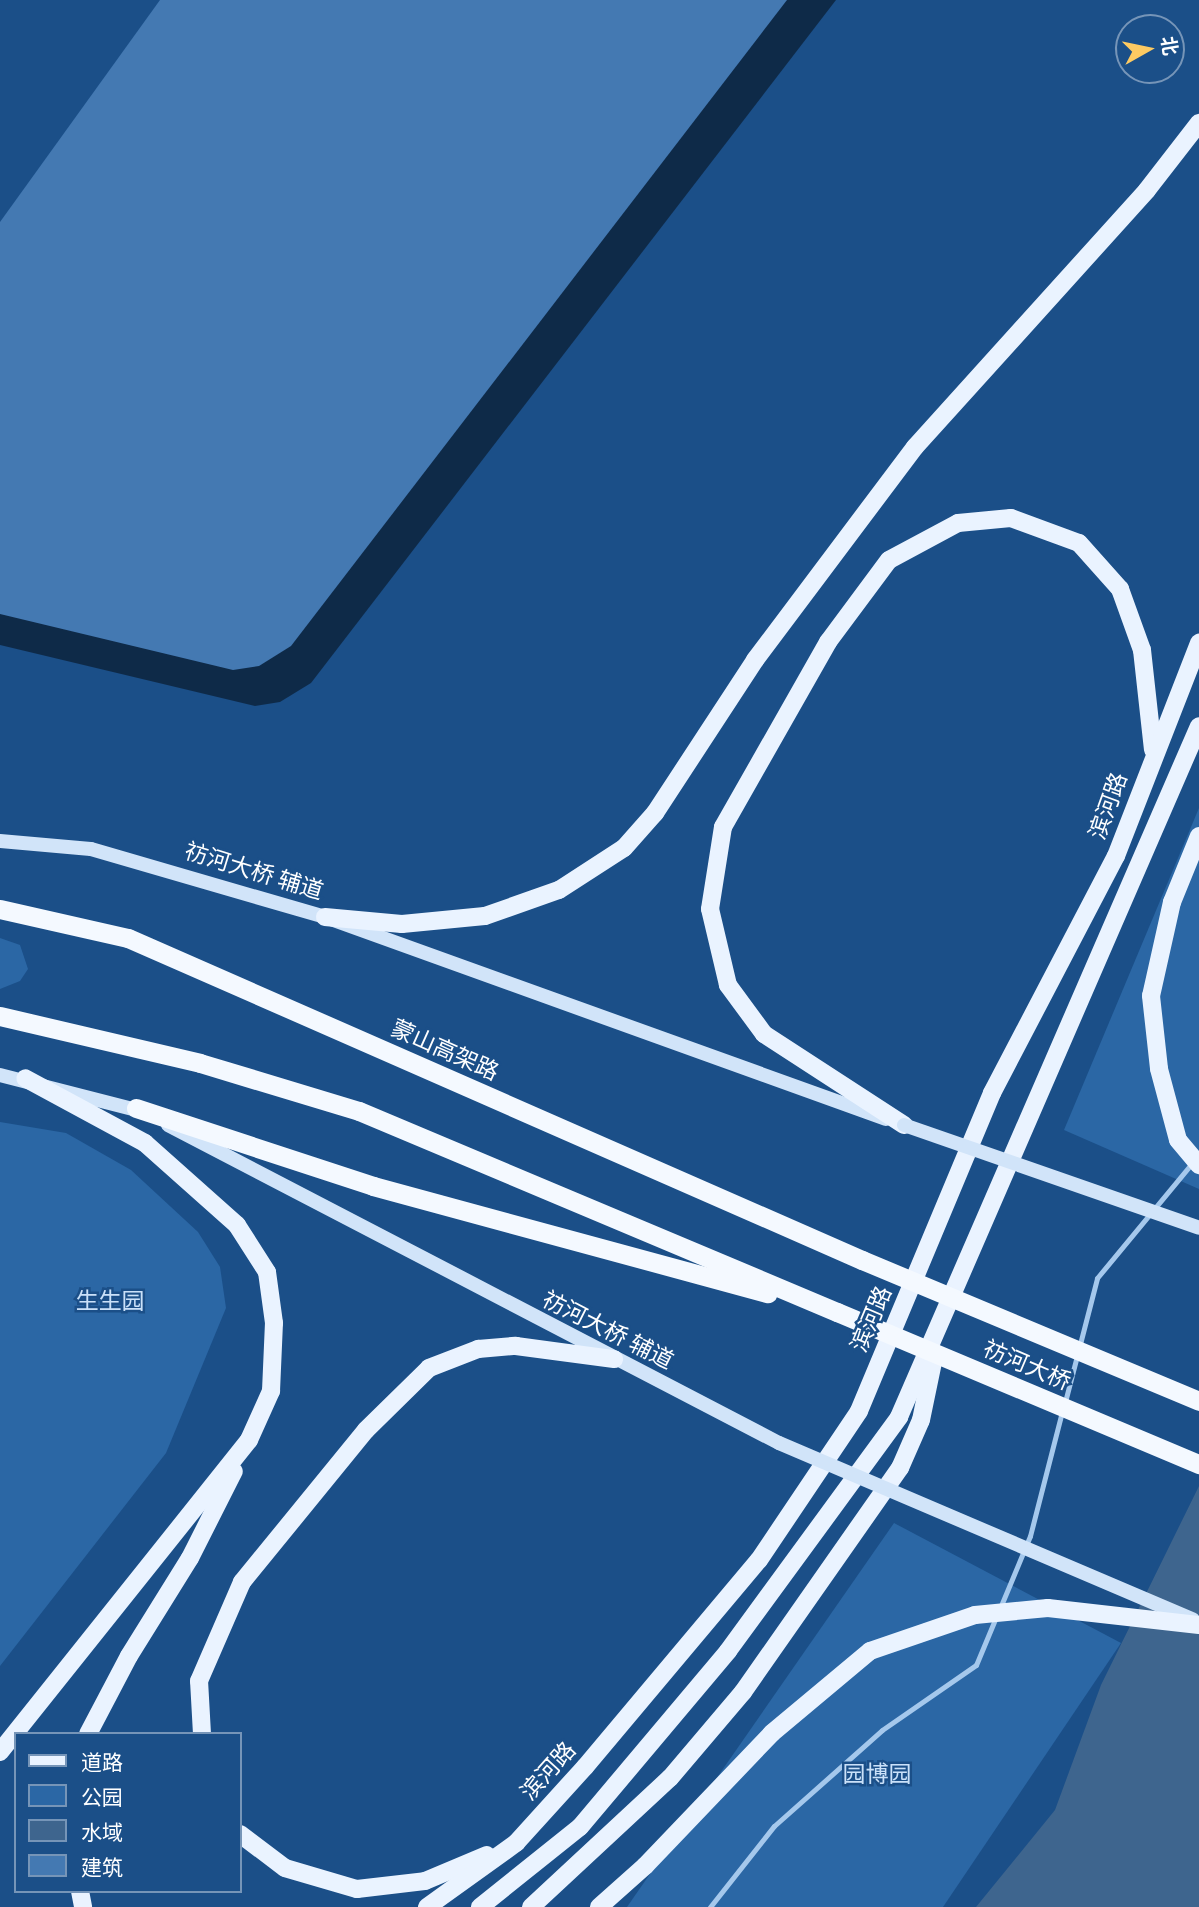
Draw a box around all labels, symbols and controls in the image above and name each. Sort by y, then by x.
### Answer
north arrow [1115,14,1185,84]
text: 北 [1156,35,1182,57]
street label: 滨河路 [1083,769,1133,843]
street label: 祊河大桥 辅道 [181,837,327,905]
street label: 蒙山高架路 [387,1014,503,1086]
street label: 滨河路 [845,1282,897,1356]
street label: 祊河大桥 辅道 [538,1285,678,1375]
park label: 生生园 [76,1287,144,1315]
street label: 祊河大桥 [979,1334,1075,1396]
legend [14,1732,242,1893]
street label: 滨河路 [515,1736,581,1806]
text: 道路 [81,1750,123,1776]
park label: 园博园 [843,1760,911,1788]
text: 公园 [81,1785,123,1811]
text: 水域 [81,1820,123,1846]
text: 建筑 [81,1855,123,1881]

